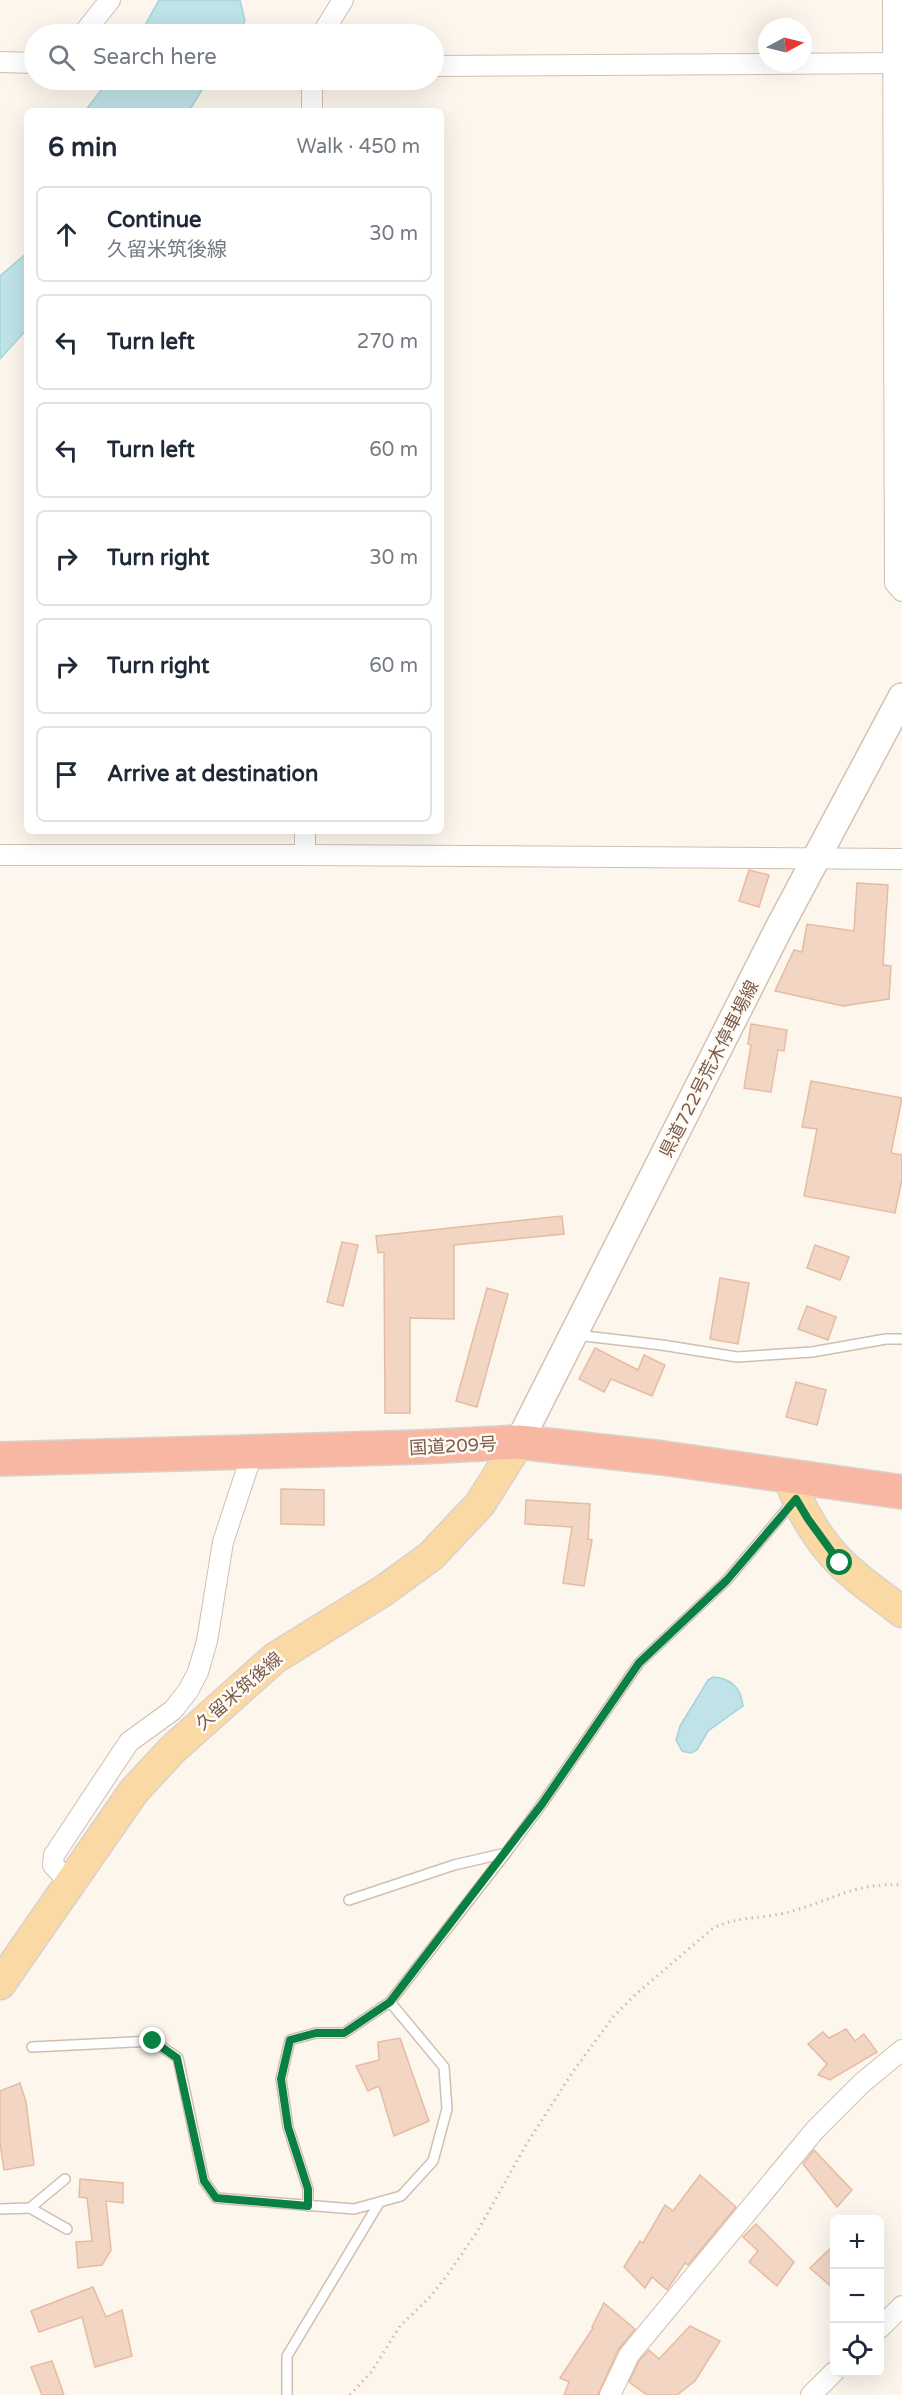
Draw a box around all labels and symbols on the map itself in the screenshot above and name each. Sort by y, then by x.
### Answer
north arrow [758,18,812,72]
street label: 県道722号荒木停車場線 [655,977,763,1161]
street label: 国道209号 [409,1433,497,1459]
route start [826,1549,852,1575]
street label: 久留米筑後線 [191,1647,287,1735]
route end [139,2027,165,2053]

